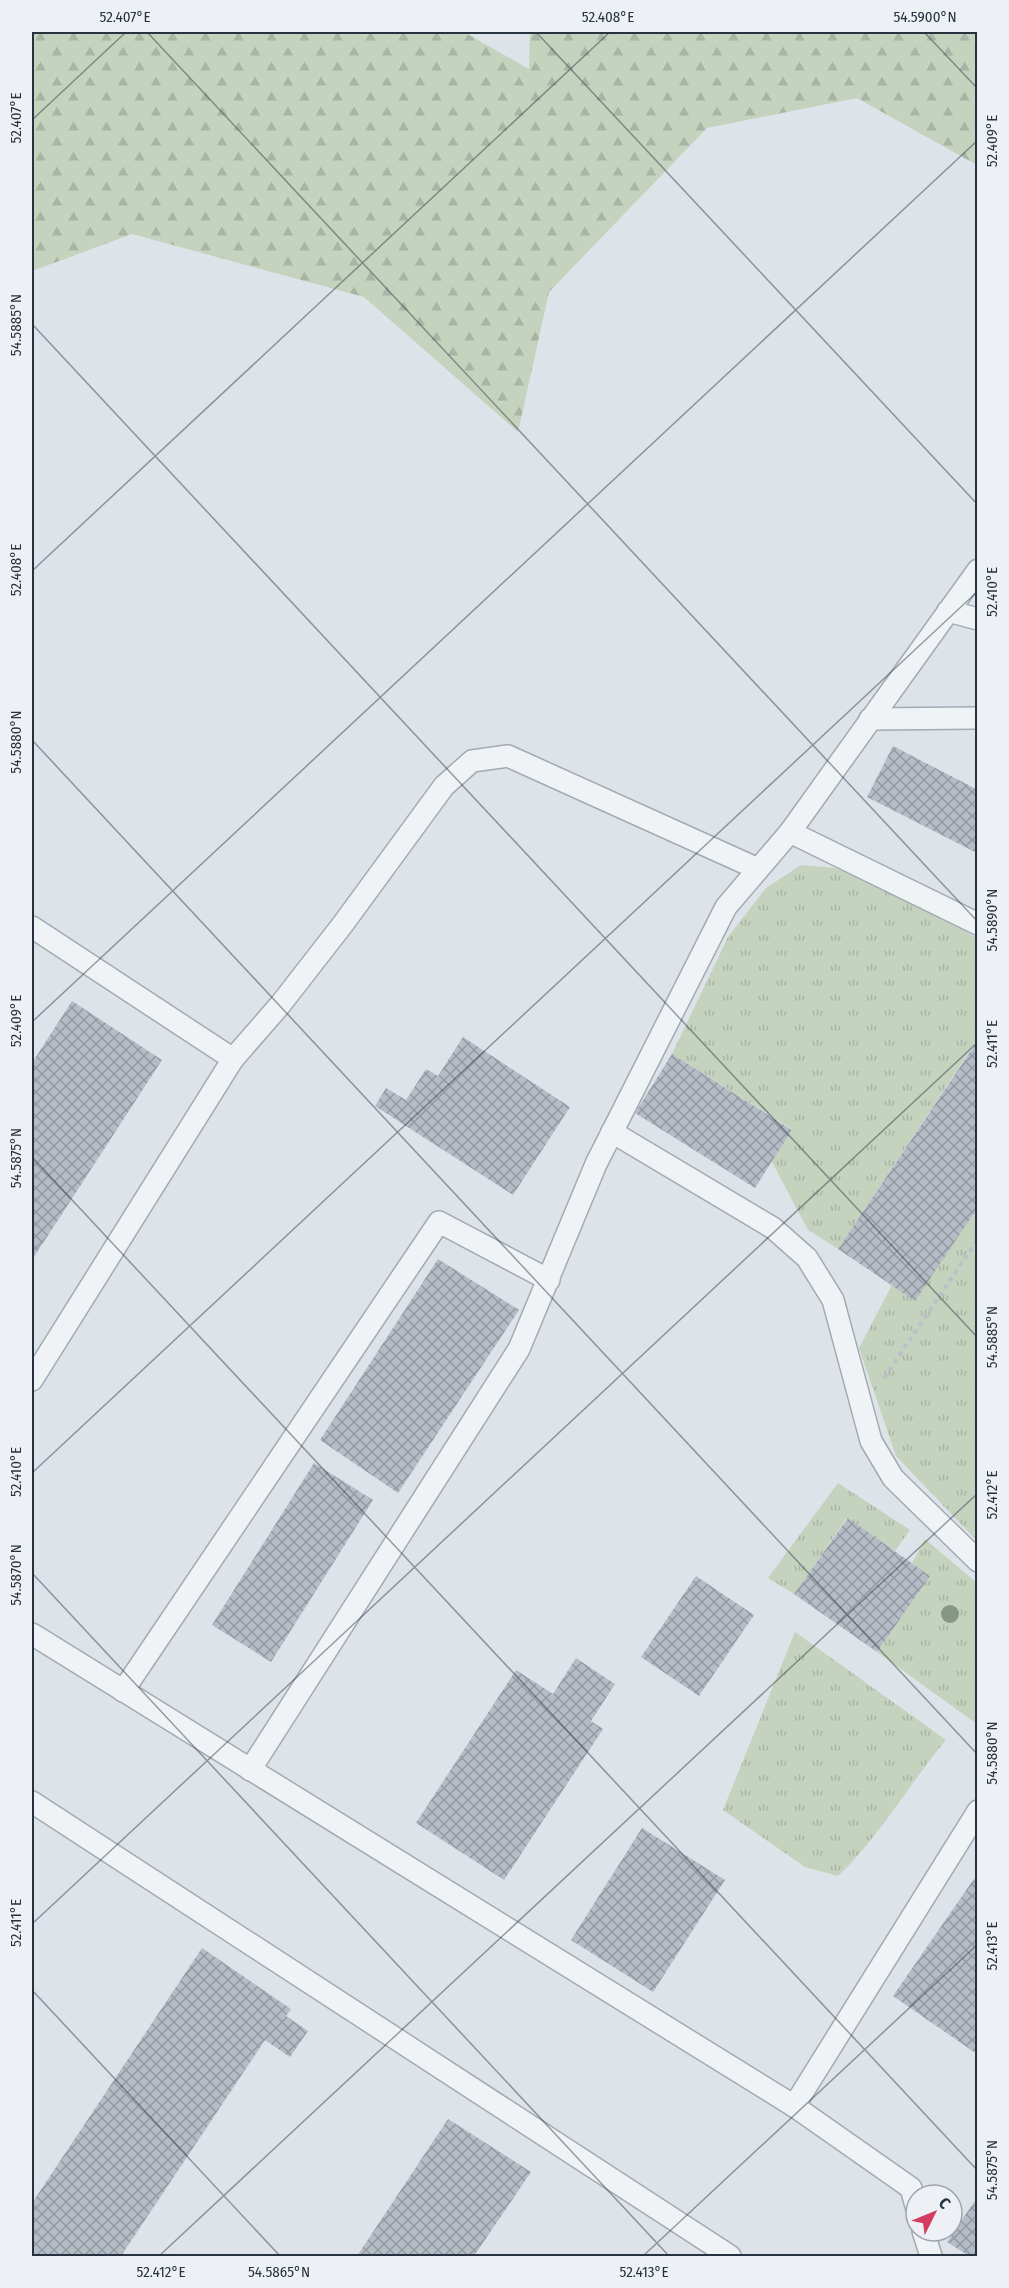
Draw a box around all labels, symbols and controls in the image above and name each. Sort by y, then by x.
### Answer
text: 52.407°E [99,8,151,26]
text: 52.408°E [582,8,634,26]
text: 54.5900°N [893,8,957,26]
text: 52.407°E [7,92,25,144]
text: 52.409°E [983,115,1001,167]
text: 54.5885°N [7,294,25,356]
text: 52.408°E [7,544,25,596]
text: 52.410°E [983,567,1001,617]
text: 54.5880°N [7,710,25,774]
text: 54.5890°N [983,889,1001,951]
text: 52.409°E [7,995,25,1047]
text: 52.411°E [983,1020,1001,1068]
text: 54.5875°N [7,1128,25,1188]
text: 54.5885°N [983,1306,1001,1368]
text: 52.410°E [7,1447,25,1497]
text: 52.412°E [983,1470,1001,1520]
text: 54.5870°N [7,1544,25,1606]
text: 54.5880°N [983,1721,1001,1785]
text: 52.411°E [7,1899,25,1947]
text: 52.413°E [983,1921,1001,1971]
text: 54.5875°N [983,2140,1001,2200]
north arrow [904,2183,964,2243]
text: С [935,2194,955,2213]
text: 52.412°E [136,2263,186,2281]
text: 54.5865°N [248,2263,310,2281]
text: 52.413°E [619,2263,669,2281]

